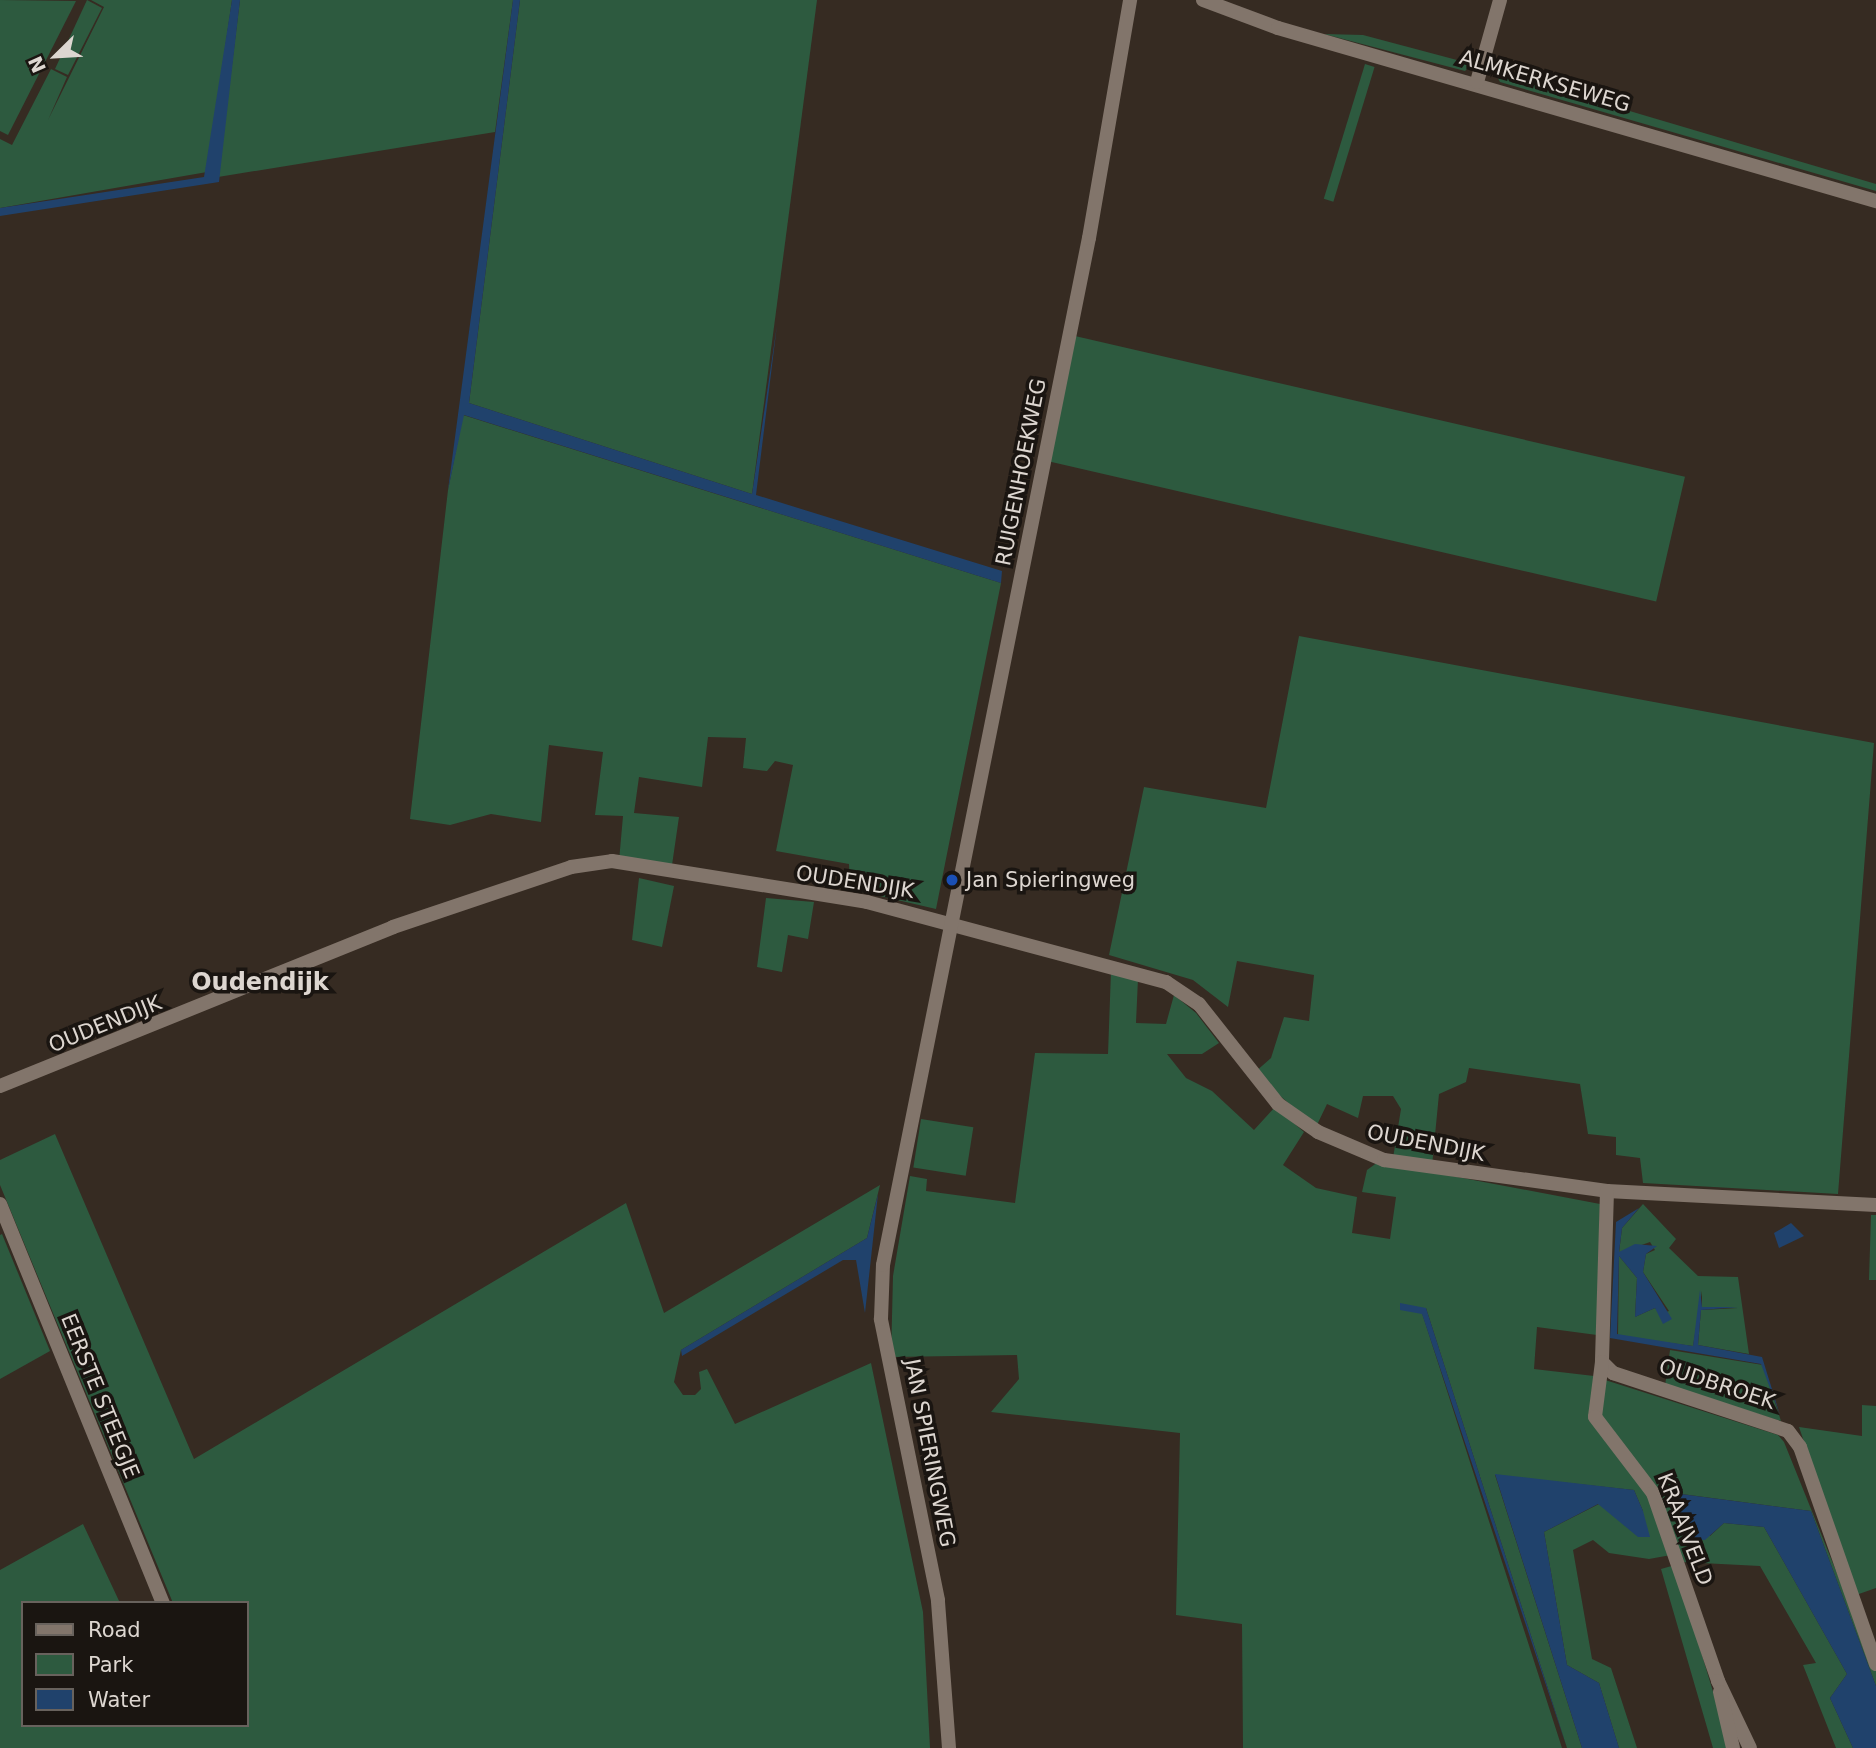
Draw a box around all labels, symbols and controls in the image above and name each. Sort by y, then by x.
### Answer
north arrow [21,21,91,91]
street label: ALMKERKSEWEG [1457,45,1633,117]
text: N [24,53,50,76]
street label: RUIGENHOEKWEG [990,376,1052,568]
street label: OUDENDIJK [794,860,916,904]
place label: Jan Spieringweg [966,867,1135,893]
marker: Jan Spieringweg [944,872,960,888]
district label: Oudendijk [191,969,329,997]
street label: OUDENDIJK [45,990,165,1058]
street label: OUDENDIJK [1365,1119,1487,1167]
street label: EERSTE STEEGJE [55,1310,145,1482]
street label: OUDBROEK [1656,1353,1778,1415]
street label: JAN SPIERINGWEG [899,1357,961,1549]
street label: KRAAIVELD [1652,1469,1718,1589]
legend [21,1601,248,1727]
text: Road [88,1618,141,1642]
text: Park [88,1653,133,1677]
text: Water [88,1688,150,1712]

